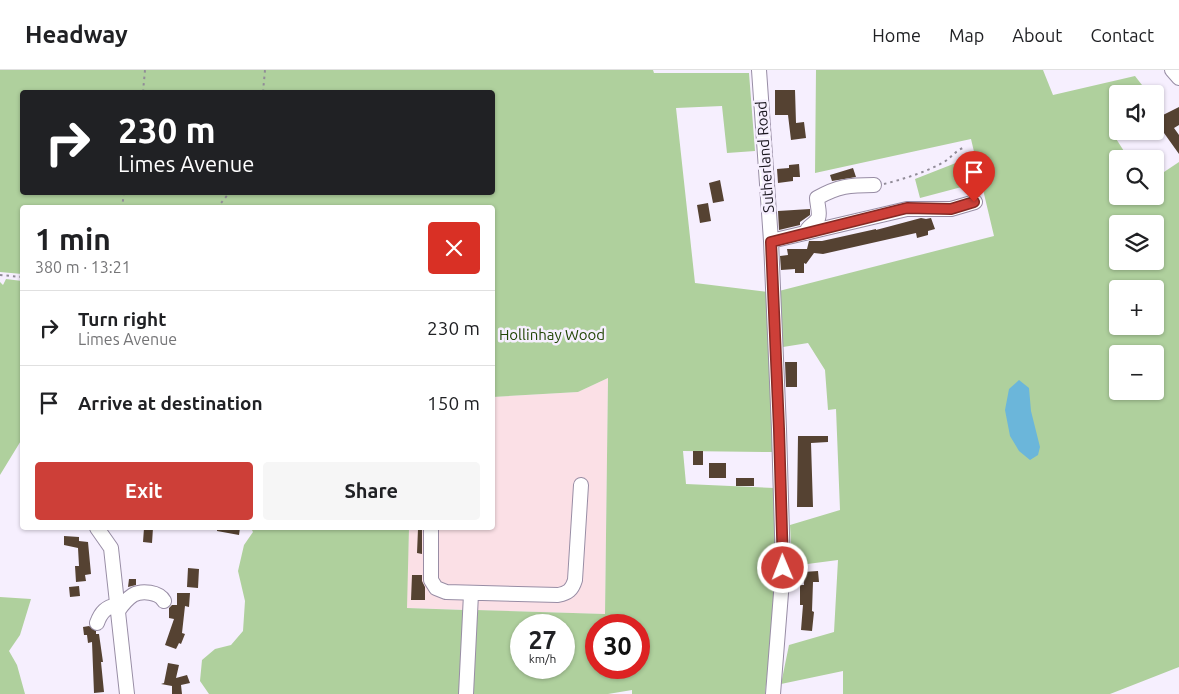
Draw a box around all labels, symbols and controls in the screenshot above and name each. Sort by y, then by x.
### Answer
text: Headway [25,21,128,48]
text: Home [872,25,921,45]
text: Map [949,25,984,45]
text: About [1012,25,1062,45]
text: Contact [1090,25,1154,45]
map controls [1109,85,1164,400]
button: sound [1109,85,1164,140]
street label: Sutherland Road [752,101,777,213]
icon: right [35,110,100,175]
text: 230 m [118,110,216,150]
button: search [1109,150,1164,205]
text: Limes Avenue [118,151,254,176]
pin [953,151,995,202]
icon: arrive [960,158,988,186]
button: layers [1109,215,1164,270]
text: 1 min [35,222,111,256]
button: close [428,222,480,274]
text: 380 m · 13:21 [35,258,131,276]
button: + [1109,280,1164,335]
text: Turn right [78,308,166,330]
icon: right [35,314,63,342]
text: 230 m [427,317,480,339]
park label: Hollinhay Wood [499,326,605,343]
text: Limes Avenue [78,330,177,348]
button: − [1109,345,1164,400]
icon: arrive [35,389,63,417]
text: Arrive at destination [78,392,263,414]
text: 150 m [427,392,480,414]
button: Exit [35,462,253,520]
button: Share [263,462,480,520]
position arrow [756,541,808,593]
speed limit sign: 30 [585,614,650,679]
text: 27 [528,626,557,654]
text: km/h [529,652,556,665]

